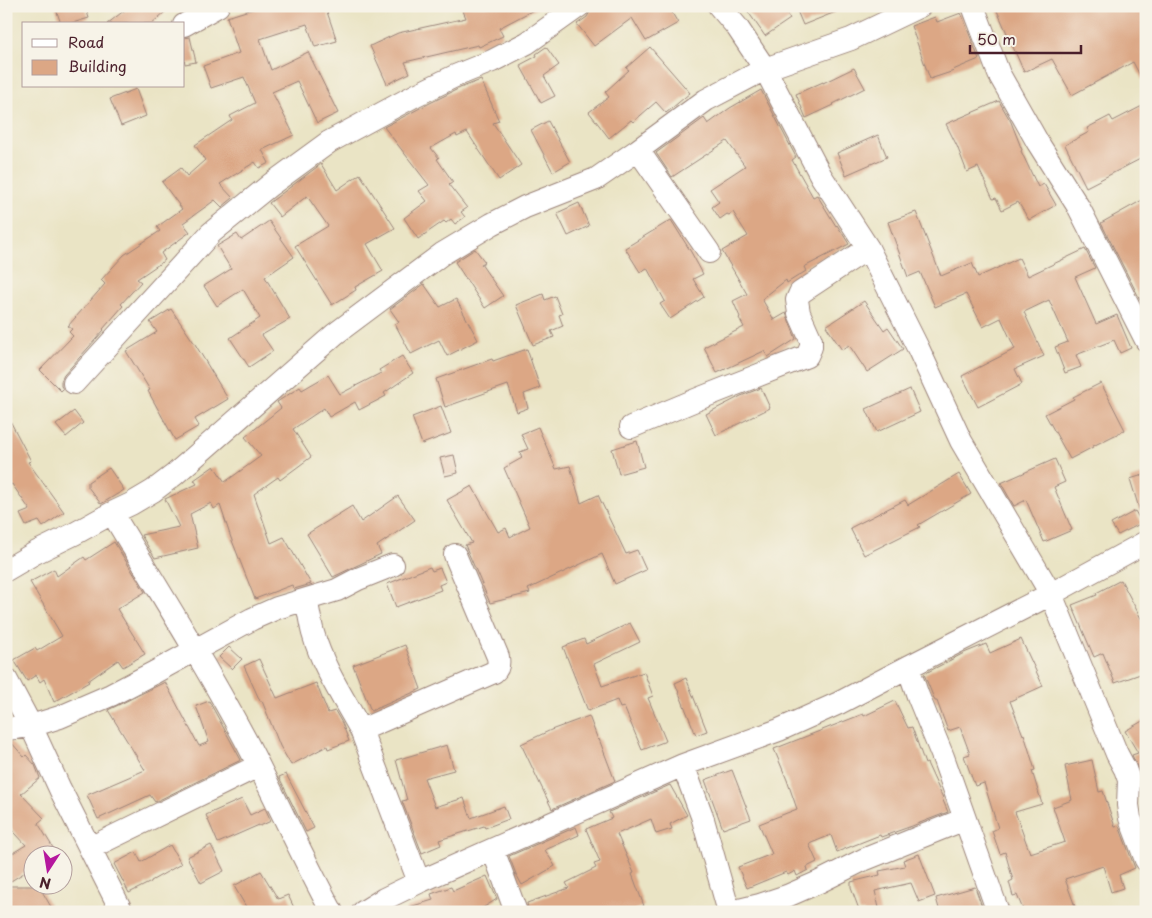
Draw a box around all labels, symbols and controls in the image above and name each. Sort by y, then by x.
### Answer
legend [22,22,185,88]
scale bar [970,22,1081,54]
text: 50 m [977,27,1016,50]
text: Road [68,30,104,53]
text: Building [68,54,127,77]
north arrow [22,846,72,896]
text: N [38,872,53,895]

